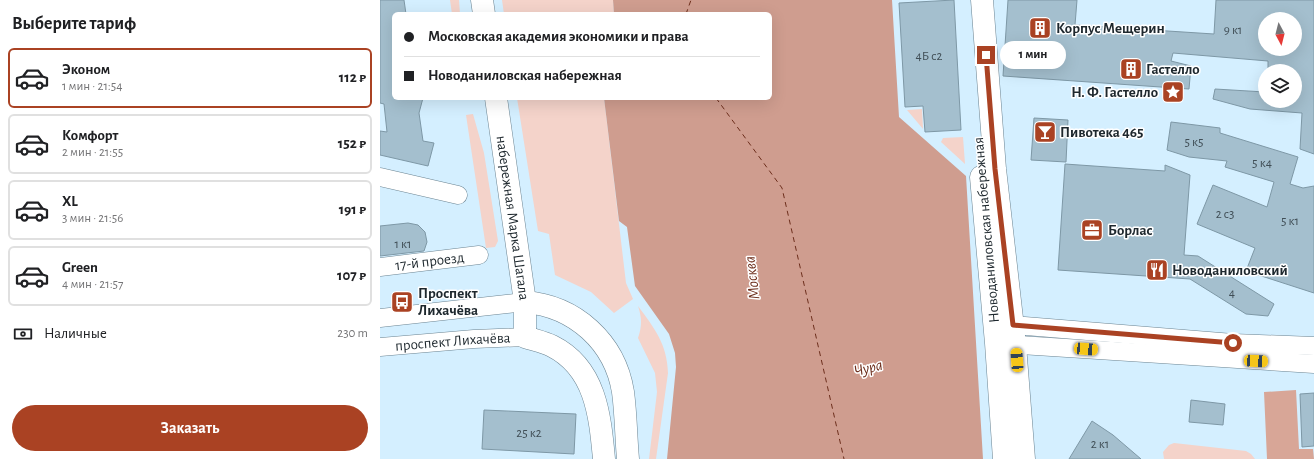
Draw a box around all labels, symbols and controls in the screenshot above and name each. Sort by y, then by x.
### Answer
north arrow [1258,12,1302,56]
map controls [1258,12,1302,108]
text: Выберите тариф [12,15,136,33]
building icon: Корпус Мещерин [1027,15,1053,41]
place label: Корпус Мещерин [1056,21,1165,36]
house number: 9 к1 [1224,24,1242,37]
text: Московская академия экономики и права [428,29,689,44]
callout: 1 мин [1000,41,1066,69]
route end [977,46,995,64]
text: 1 мин [1019,48,1048,61]
house number: 4Б с2 [915,50,943,63]
building icon: Гастелло [1118,56,1144,82]
icon: car [14,60,50,96]
text: Эконом [62,62,110,77]
place label: Гастелло [1146,62,1200,77]
button: layers [1258,64,1302,108]
text: Новоданиловская набережная [428,68,622,83]
text: 112 ₽ [339,70,366,85]
place icon: Н. Ф. Гастелло [1160,79,1186,105]
text: 1 мин · 21:54 [62,80,123,93]
place label: Н. Ф. Гастелло [1071,85,1158,100]
bar icon: Пивотека 465 [1032,119,1058,145]
place label: Пивотека 465 [1060,125,1143,140]
icon: car [14,126,50,162]
text: Комфорт [62,128,118,143]
street label: набережная Марка Шагала [493,134,532,301]
text: 152 ₽ [338,136,366,151]
street label: Новоданиловская набережная [971,136,1002,323]
house number: 5 к5 [1185,136,1203,149]
text: 2 мин · 21:55 [62,146,123,159]
house number: 5 к4 [1252,157,1272,170]
icon: car [14,192,50,228]
text: XL [62,194,78,209]
text: 191 ₽ [339,202,366,217]
house number: 2 с3 [1216,208,1234,221]
text: 3 мин · 21:56 [62,212,123,225]
house number: 5 к1 [1281,215,1299,228]
office icon: Борлас [1079,217,1105,243]
place label: Борлас [1108,223,1153,238]
house number: 1 к1 [394,238,412,251]
street label: 17-й проезд [394,250,465,273]
water label: Москва [741,255,763,300]
restaurant icon: Новоданиловский [1144,257,1170,283]
icon: car [14,258,50,294]
text: Green [62,260,98,275]
place label: Новоданиловский [1172,263,1288,278]
text: 107 ₽ [337,268,366,283]
text: 4 мин · 21:57 [62,278,123,291]
place label: Проспект Лихачёва [418,286,478,318]
house number: 4 [1229,287,1235,300]
bus stop icon: Проспект Лихачёва [389,289,415,315]
icon: cash [12,323,34,345]
text: Наличные [44,326,107,341]
text: 230 m [337,327,368,340]
street label: проспект Лихачёва [394,331,511,354]
route start [1224,334,1242,352]
car [1074,342,1098,356]
car [1010,348,1024,372]
car [1244,354,1268,368]
water label: Чура [852,357,885,380]
button: Заказать [12,405,368,451]
house number: 25 к2 [516,427,542,440]
house number: 2 к1 [1091,438,1109,451]

